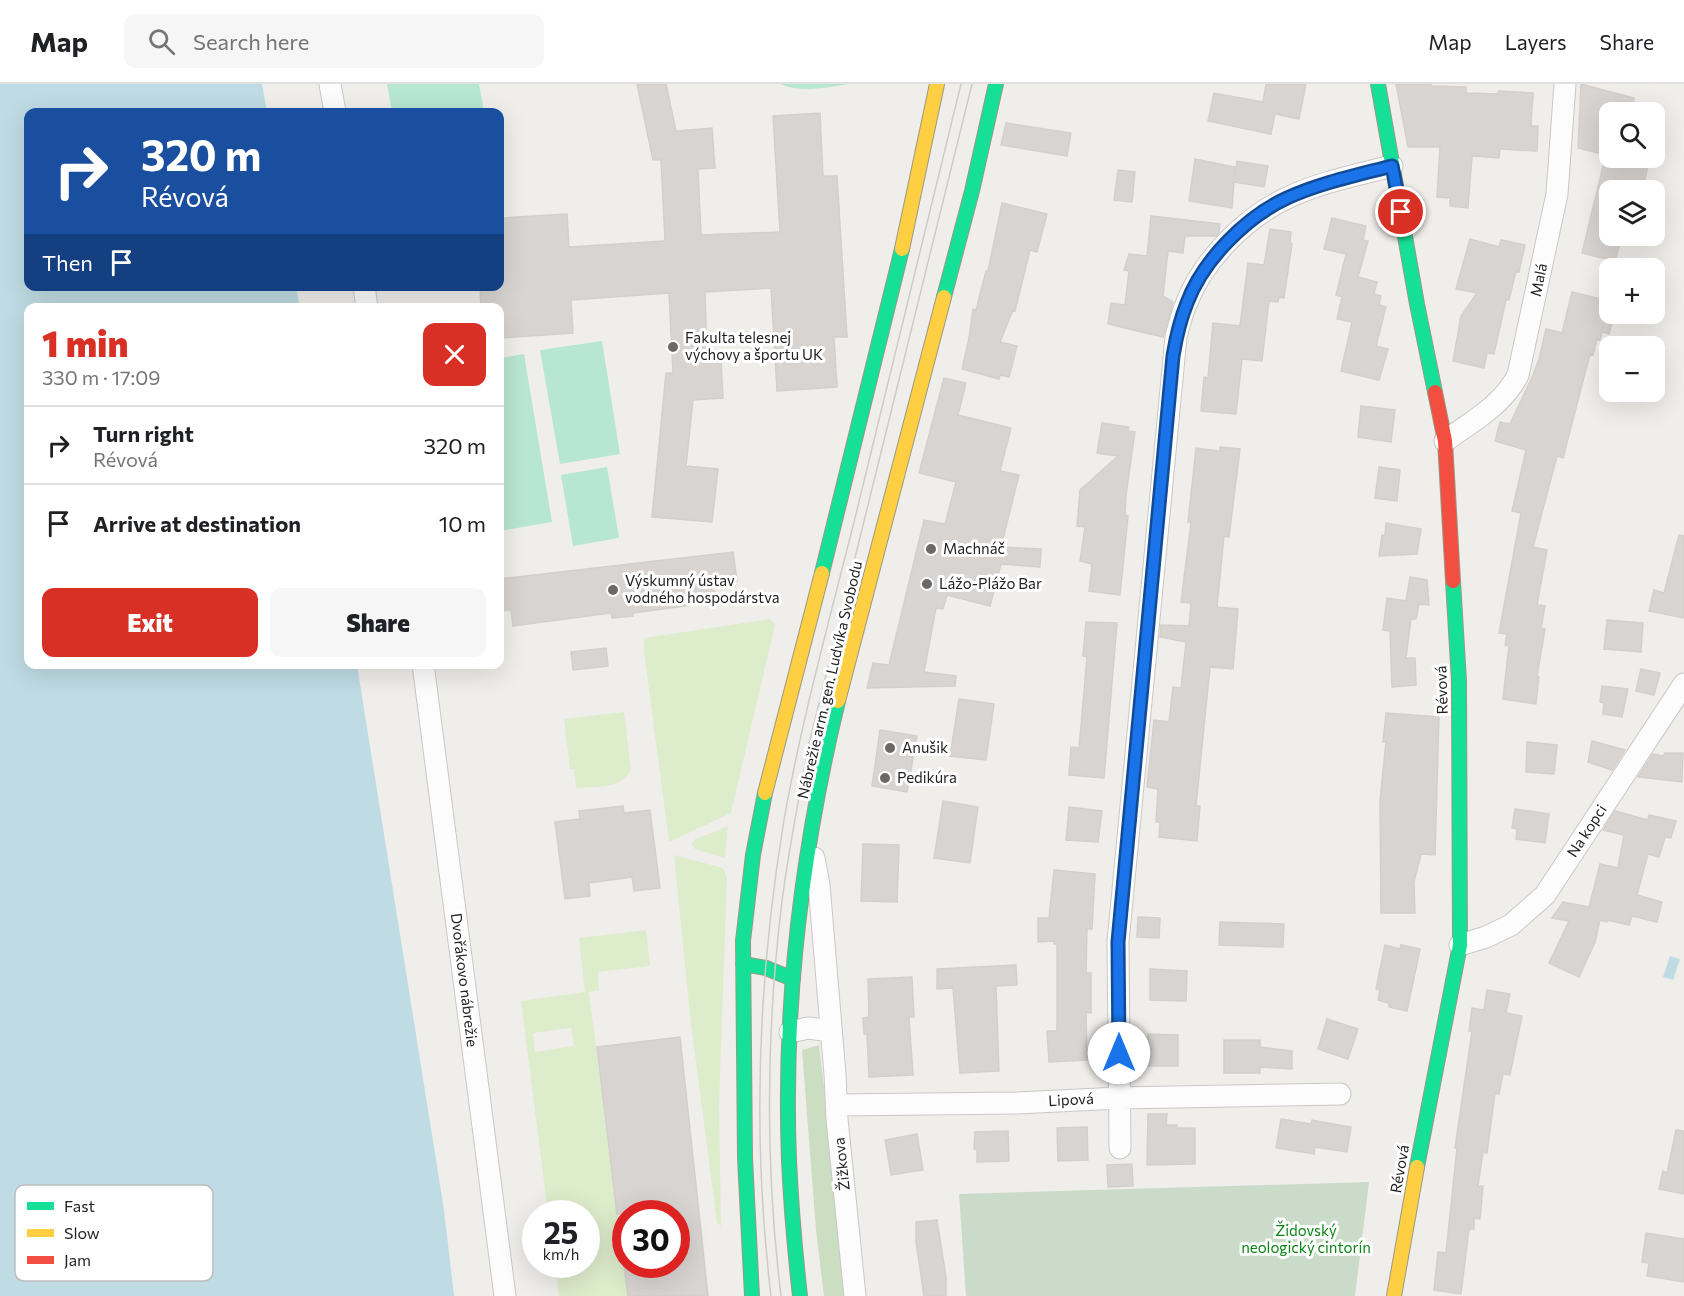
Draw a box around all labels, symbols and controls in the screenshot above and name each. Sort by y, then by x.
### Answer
search box [124,14,544,68]
text: Map [30,24,88,58]
icon: search [145,25,178,58]
text: Search here [193,28,309,55]
text: Map [1428,29,1472,54]
text: Layers [1505,29,1567,54]
text: Share [1600,29,1654,54]
map controls [1599,102,1665,402]
button: search [1599,102,1665,168]
text: 320 m [141,128,261,180]
icon: right [42,132,120,210]
text: Révová [141,180,229,213]
button: layers [1599,180,1665,246]
pin [1375,186,1426,237]
icon: arrive [1384,195,1417,228]
icon: arrive [105,246,138,279]
text: Then [42,249,93,276]
button: + [1599,258,1665,324]
street label: Malá [1526,261,1550,298]
text: 1 min [42,320,128,364]
button: close [423,323,486,386]
place label: Fakulta telesnej výchovy a športu UK [685,328,823,363]
button: − [1599,336,1665,402]
marker: Fakulta telesnej výchovy a športu UK [666,340,680,354]
text: 330 m · 17:09 [42,365,161,389]
text: Turn right [93,420,194,447]
icon: right [42,429,75,462]
text: 320 m [424,432,486,459]
text: Révová [93,447,158,471]
icon: arrive [42,507,75,540]
text: Arrive at destination [93,510,301,537]
text: 10 m [439,510,486,537]
place label: Machnáč [943,539,1005,557]
marker: Machnáč [924,542,938,556]
street label: Nábrežie arm. gen. Ludvíka Svobodu [793,559,865,801]
place label: Výskumný ústav vodného hospodárstva [625,571,780,606]
place label: Lážo-Plážo Bar [939,574,1042,592]
marker: Lážo-Plážo Bar [920,577,934,591]
marker: Výskumný ústav vodného hospodárstva [606,583,620,597]
button: Exit [42,588,258,657]
button: Share [270,588,486,657]
street label: Révová [1431,665,1451,715]
place label: Anušik [902,738,948,756]
marker: Anušik [883,741,897,755]
place label: Pedikúra [897,768,957,786]
marker: Pedikúra [878,771,892,785]
street label: Na kopci [1563,801,1610,860]
street label: Dvořákovo nábrežie [448,912,482,1048]
position arrow [1087,1021,1151,1085]
street label: Lipová [1048,1089,1094,1109]
street label: Žižkova [828,1137,853,1192]
street label: Révová [1386,1143,1412,1194]
legend [15,1185,213,1281]
text: Fast [64,1196,95,1215]
speed limit sign: 30 [612,1200,690,1278]
text: 25 [544,1213,578,1250]
park label: Židovský neologický cintorín [1241,1220,1371,1256]
text: Slow [64,1223,100,1242]
text: km/h [543,1245,579,1263]
text: Jam [64,1250,91,1269]

